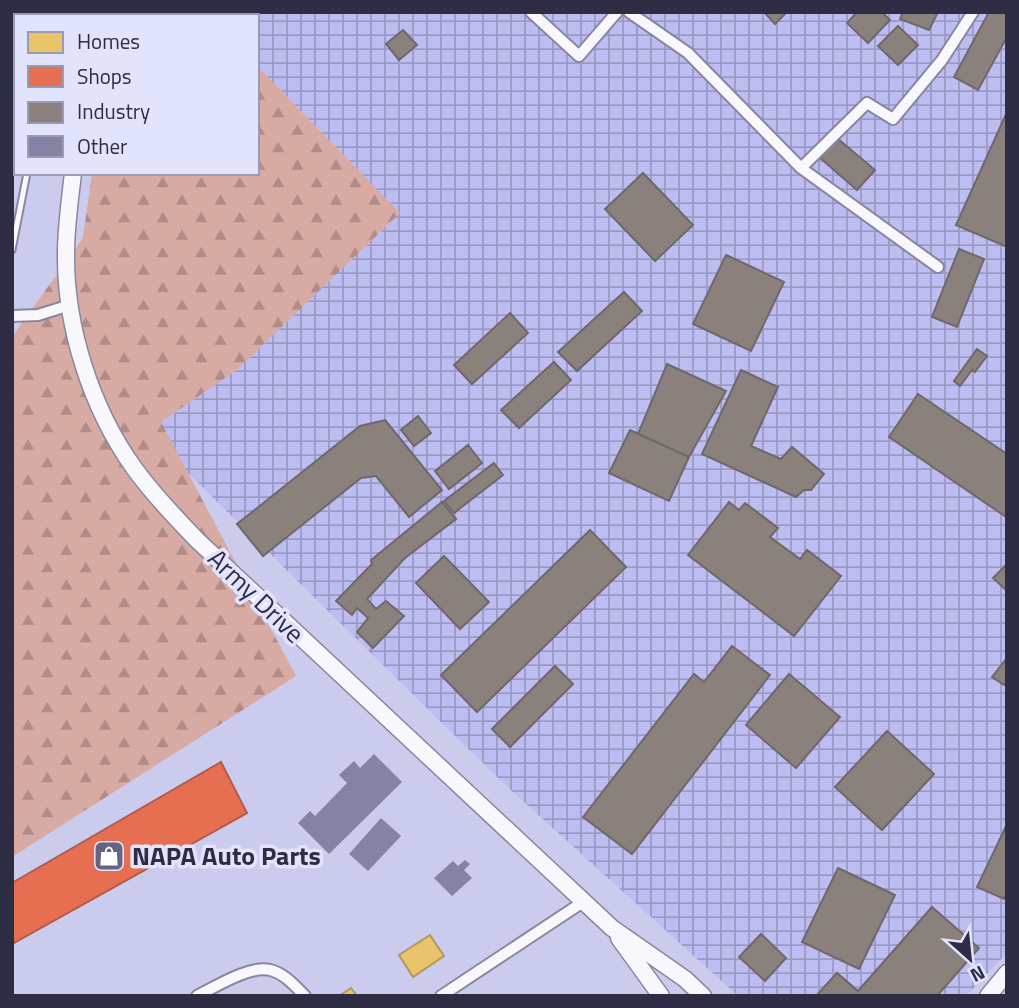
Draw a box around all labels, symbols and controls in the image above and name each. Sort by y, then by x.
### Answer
legend [14,14,259,175]
text: Homes [77,25,140,57]
text: Shops [77,60,132,92]
text: Industry [77,95,150,127]
text: Other [77,130,127,162]
street label: Army Drive [199,540,313,652]
place label: NAPA Auto Parts [132,836,321,875]
shop icon: NAPA Auto Parts [92,839,126,873]
north arrow [935,924,1005,994]
text: N [965,959,990,991]

